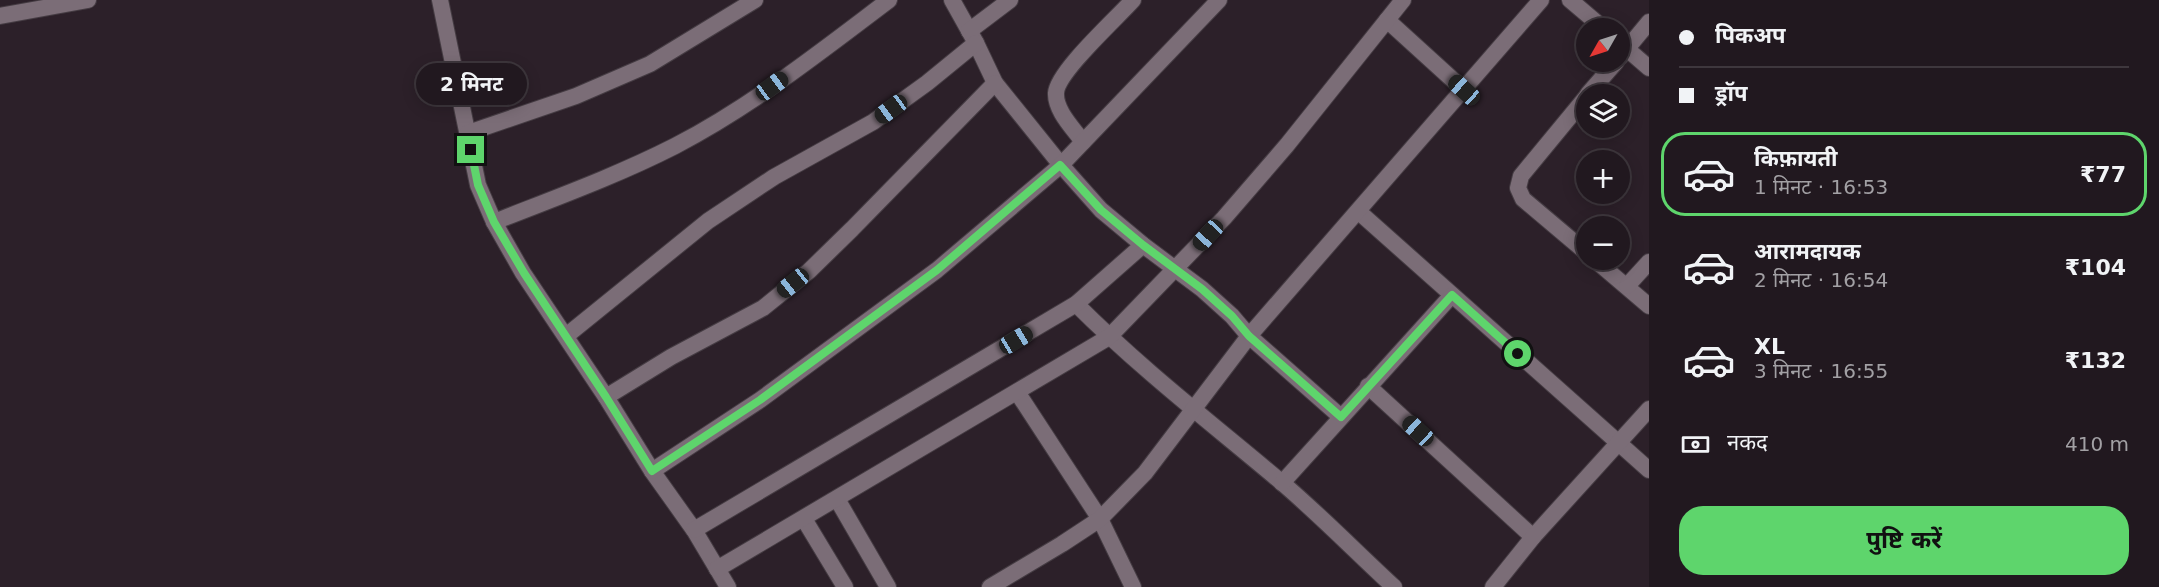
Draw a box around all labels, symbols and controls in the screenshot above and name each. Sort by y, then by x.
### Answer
north arrow [1576,18,1630,72]
map controls [1576,18,1630,270]
text: पिकअप [1715,23,1786,48]
callout: 2 मिनट [416,63,526,105]
car [752,68,792,104]
car [1445,71,1483,109]
text: 2 मिनट [440,72,503,96]
text: ड्रॉप [1715,81,1748,106]
button: layers [1576,84,1630,138]
car [871,91,911,127]
route end [457,136,484,163]
text: किफ़ायती [1754,146,1838,171]
icon: car [1682,147,1736,201]
button: + [1576,150,1630,204]
text: ₹77 [2080,162,2126,187]
text: 1 मिनट · 16:53 [1754,175,1888,199]
car [1189,216,1227,254]
button: − [1576,216,1630,270]
text: आरामदायक [1754,239,1861,264]
icon: car [1682,240,1736,294]
text: ₹104 [2065,255,2126,280]
car [773,265,813,301]
text: 2 मिनट · 16:54 [1754,268,1888,292]
car [996,323,1036,357]
icon: car [1682,333,1736,387]
text: XL [1754,334,1785,359]
route start [1504,340,1531,367]
text: ₹132 [2065,348,2126,373]
text: 3 मिनट · 16:55 [1754,359,1888,383]
car [1399,412,1437,450]
icon: cash [1679,428,1712,461]
text: नकद [1727,430,1768,455]
text: 410 m [2065,432,2129,456]
button: पुष्टि करें [1679,506,2129,575]

